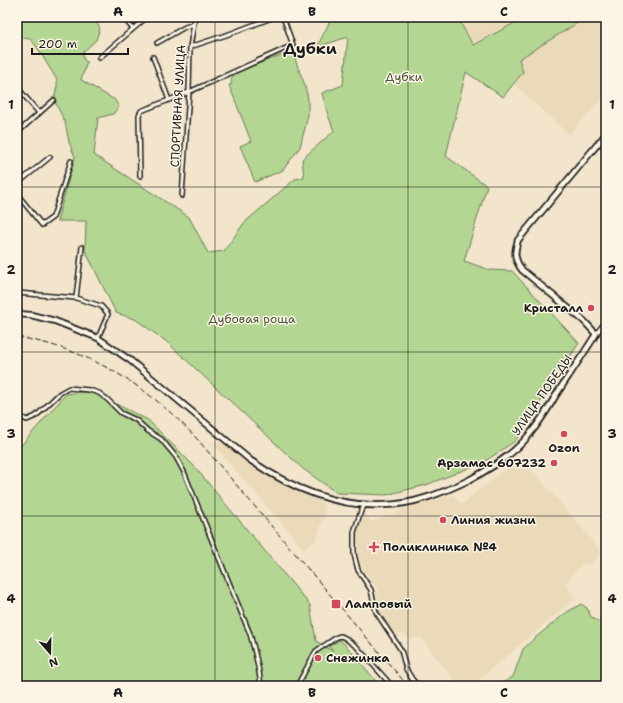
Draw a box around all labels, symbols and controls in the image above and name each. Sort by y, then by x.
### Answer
text: A [113,3,123,20]
text: B [308,3,316,20]
text: C [500,3,508,20]
scale bar [32,30,128,56]
text: 200 m [38,36,77,52]
district label: Дубки [283,38,337,59]
street label: СПОРТИВНАЯ УЛИЦА [167,44,189,168]
park label: Дубки [385,69,423,85]
text: 1 [8,96,14,113]
text: 1 [609,96,615,113]
text: 2 [6,261,16,278]
text: 2 [607,261,617,278]
place label: Кристалл [524,300,584,316]
marker: Кристалл [586,303,596,313]
park label: Дубовая роща [208,311,296,327]
street label: УЛИЦА ПОБЕДЫ [508,351,576,439]
text: 3 [6,425,16,442]
text: 3 [607,425,617,442]
marker: Ozon [559,429,569,439]
place label: Ozon [548,440,580,456]
place label: Арзамас 607232 [437,455,547,471]
marker: Арзамас 607232 [549,458,559,468]
place label: Линия жизни [451,512,536,528]
marker: Линия жизни [438,515,448,525]
place label: Поликлиника №4 [383,539,497,555]
marker: Поликлиника №4 [368,541,380,553]
text: 4 [6,590,16,607]
text: 4 [607,590,617,607]
place label: Ламповый [345,596,412,612]
marker: Ламповый [330,598,342,610]
north arrow [30,633,70,673]
place label: Снежинка [326,650,391,666]
text: N [46,653,60,671]
marker: Снежинка [313,653,323,663]
text: A [113,684,123,701]
text: B [308,684,316,701]
text: C [500,684,508,701]

